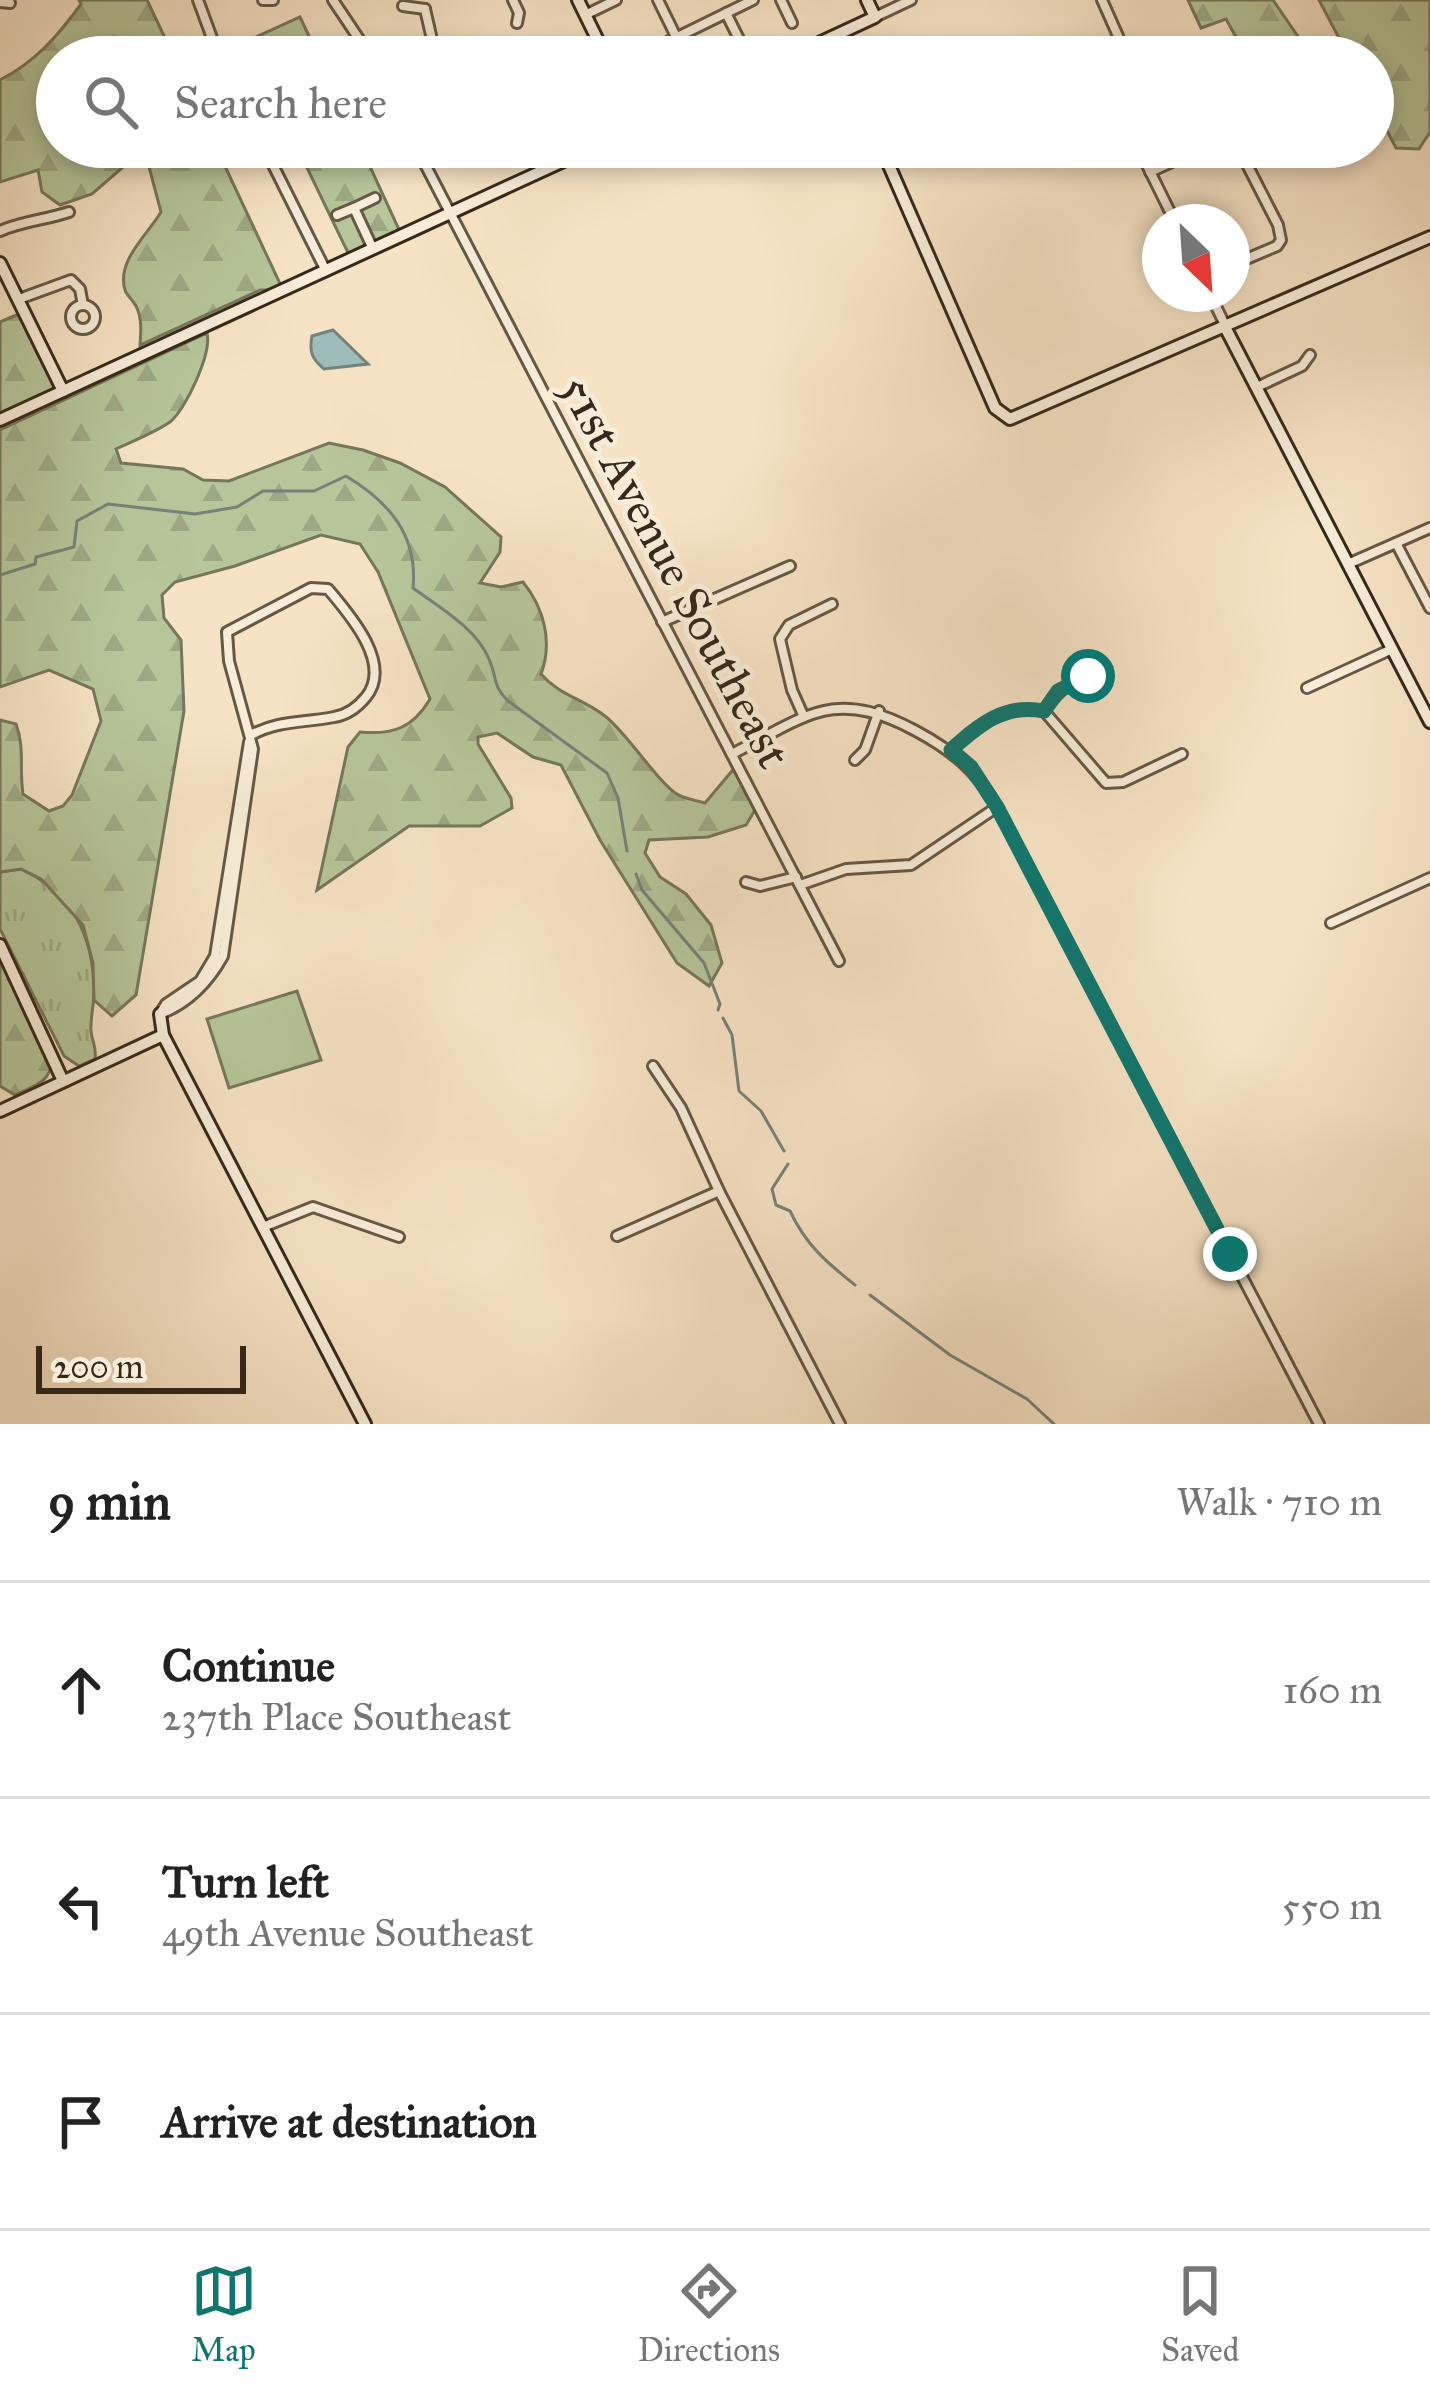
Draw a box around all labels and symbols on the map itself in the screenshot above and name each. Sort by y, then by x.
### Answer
north arrow [1142,204,1250,312]
street label: 51st Avenue Southeast [547,365,804,778]
route start [1061,649,1115,703]
route end [1203,1227,1257,1281]
scale bar [36,1340,246,1393]

